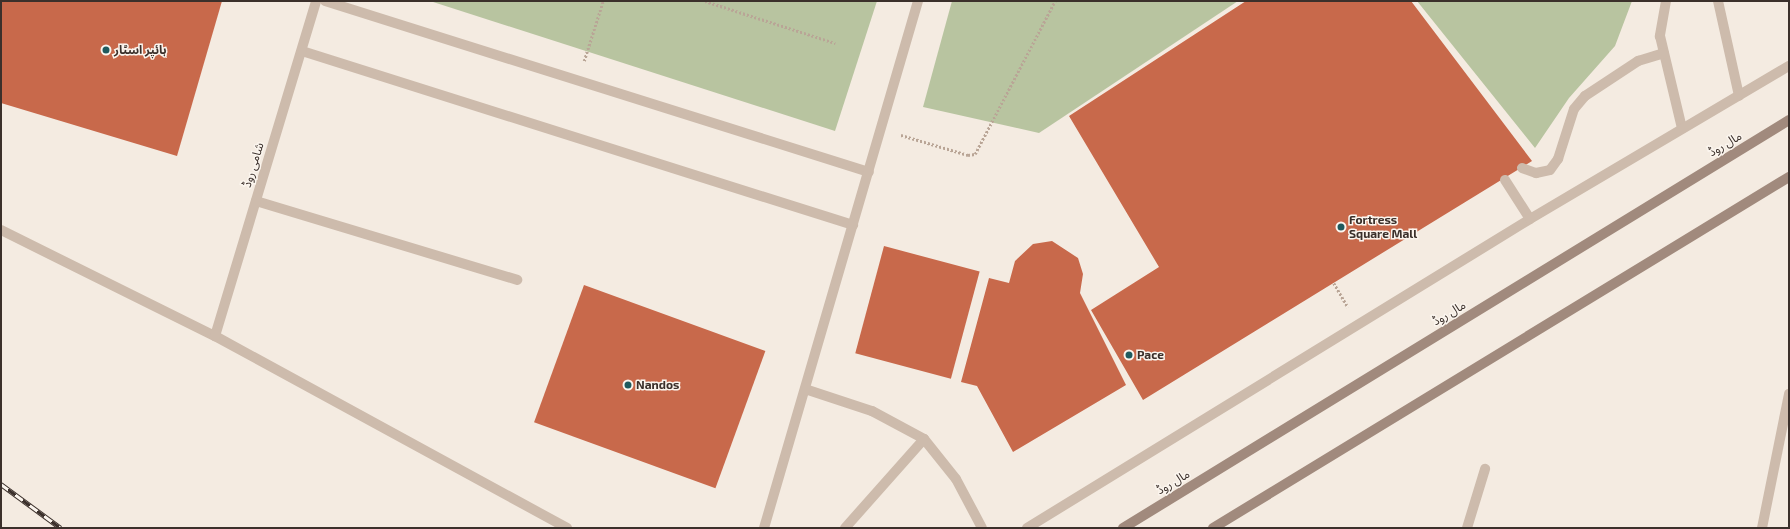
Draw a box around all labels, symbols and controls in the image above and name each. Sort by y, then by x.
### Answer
place label: ہائپر اسٹار [114,43,167,57]
marker: ہائپر اسٹار [101,45,111,55]
street label: مال روڈ [1706,128,1744,160]
street label: شامی روڈ [239,141,267,189]
place label: Fortress Square Mall [1349,213,1417,241]
marker: Fortress Square Mall [1336,222,1346,232]
street label: مال روڈ [1430,297,1468,329]
place label: Pace [1137,348,1164,362]
marker: Pace [1124,350,1134,360]
place label: Nandos [636,378,679,392]
marker: Nandos [623,380,633,390]
street label: مال روڈ [1154,466,1192,498]

